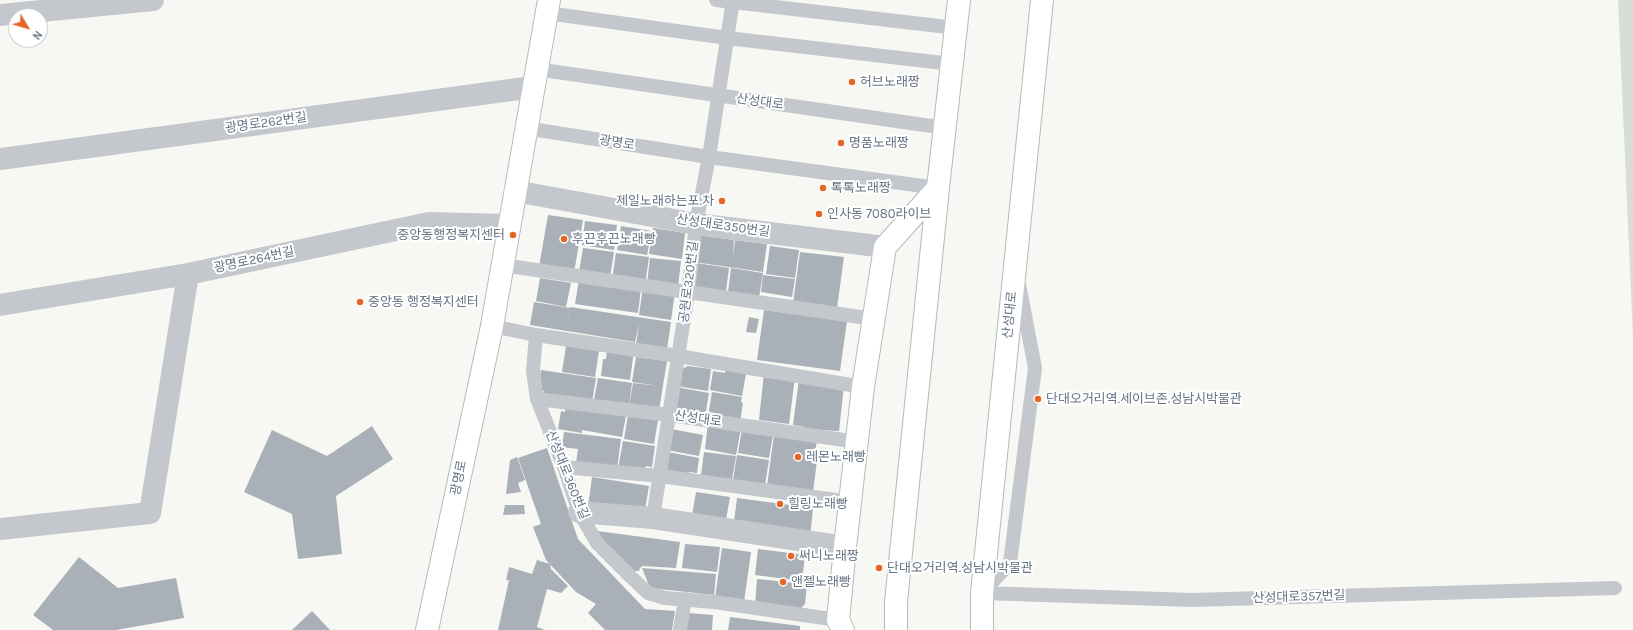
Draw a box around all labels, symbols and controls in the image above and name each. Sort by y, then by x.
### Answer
north arrow [8,8,48,48]
text: N [30,28,45,42]
place label: 허브노래짱 [860,74,920,90]
marker: 허브노래짱 [847,77,857,87]
street label: 산성대로 [735,91,785,113]
street label: 광명로262번길 [224,110,308,136]
street label: 광명로 [598,132,636,154]
place label: 명품노래짱 [849,135,909,151]
marker: 명품노래짱 [836,138,846,148]
place label: 톡톡노래짱 [831,180,891,196]
marker: 톡톡노래짱 [818,183,828,193]
place label: 제일노래하는포.차 [616,193,714,209]
marker: 제일노래하는포.차 [717,196,727,206]
place label: 인사동 7080라이브 [827,206,931,222]
marker: 인사동 7080라이브 [814,209,824,219]
street label: 산성대로350번길 [675,212,771,240]
place label: 중앙동행정복지센터 [397,227,505,243]
marker: 중앙동행정복지센터 [508,230,518,240]
place label: 후끈후끈노래빵 [572,231,656,247]
marker: 후끈후끈노래빵 [559,234,569,244]
street label: 공원로320번길 [676,240,702,324]
street label: 광명로264번길 [212,244,296,276]
street label: 산성대로 [1000,290,1020,340]
place label: 중앙동 행정복지센터 [368,294,479,310]
marker: 중앙동 행정복지센터 [355,297,365,307]
place label: 단대오거리역.세이브존.성남시박물관 [1046,391,1242,407]
marker: 단대오거리역.세이브존.성남시박물관 [1033,394,1043,404]
street label: 산성대로 [673,408,723,430]
street label: 산성대로360번길 [542,428,592,522]
place label: 레몬노래빵 [806,449,866,465]
marker: 레몬노래빵 [793,452,803,462]
street label: 광명로 [448,459,470,497]
place label: 힐링노래빵 [788,496,848,512]
marker: 힐링노래빵 [775,499,785,509]
place label: 써니노래짱 [799,548,859,564]
marker: 써니노래짱 [786,551,796,561]
place label: 단대오거리역.성남시박물관 [887,560,1033,576]
marker: 단대오거리역.성남시박물관 [874,563,884,573]
place label: 앤젤노래빵 [791,574,851,590]
marker: 앤젤노래빵 [778,577,788,587]
street label: 산성대로357번길 [1252,588,1346,606]

